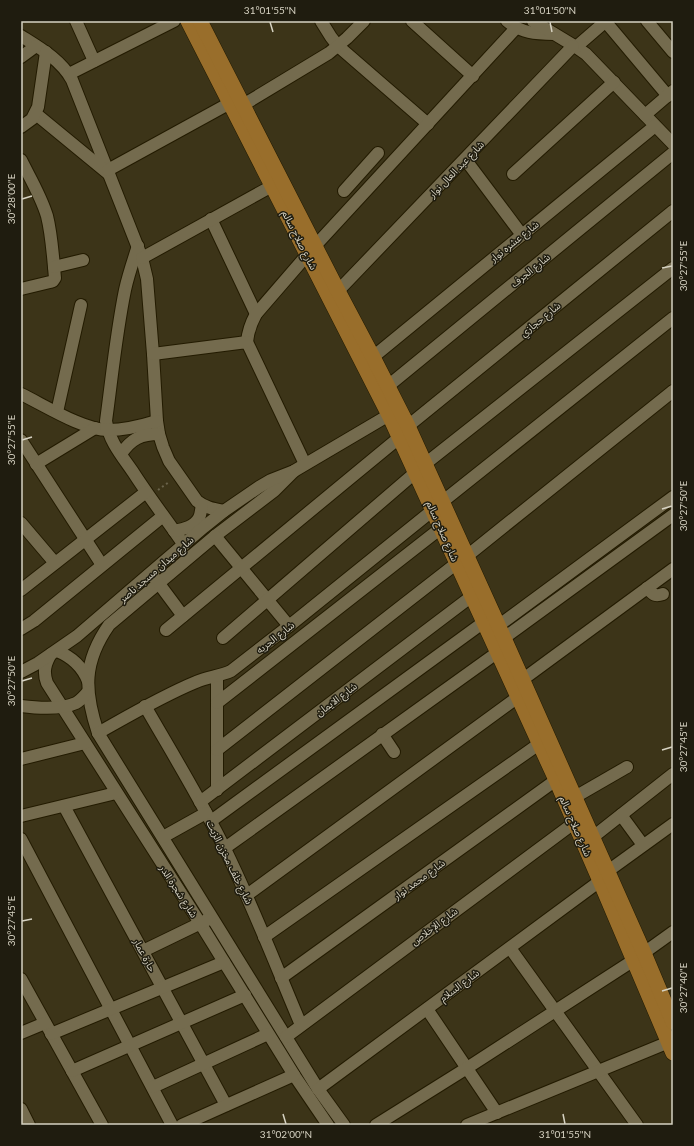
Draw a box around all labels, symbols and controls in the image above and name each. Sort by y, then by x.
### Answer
text: 31°01'55"N [244,4,296,16]
text: 31°01'50"N [524,4,576,16]
street label: شارع عبد العال نوار [425,138,488,202]
text: 30°28'00"E [5,174,17,224]
street label: شارع صلاح سالم [278,208,320,273]
street label: شارع عشره نوار [486,218,542,266]
text: 30°27'55"E [677,241,689,291]
street label: شارع الجرف [508,250,553,291]
street label: شارع حجازي [517,299,564,341]
text: 30°27'55"E [5,415,17,465]
text: 30°27'50"E [677,481,689,531]
street label: شارع صلاح سالم [422,499,462,564]
street label: شارع ميدان مسجد ناصر [116,533,197,607]
street label: شارع الحريه [254,618,298,657]
text: 30°27'50"E [5,656,17,706]
street label: شارع الايمان [313,679,360,720]
text: 30°27'45"E [677,722,689,772]
street label: شارع صلاح سالم [555,794,595,859]
street label: شارع خلف مخزن الزيت [203,818,256,907]
street label: شارع محمد نوار [390,856,448,904]
street label: شارع شجرة الدر [155,862,201,921]
text: 30°27'45"E [5,896,17,946]
street label: شارع الإخلاص [408,905,461,949]
street label: حارة عمار [130,935,159,974]
text: 30°27'40"E [677,963,689,1013]
street label: شارع السلام [437,966,483,1006]
text: 31°02'00"N [260,1128,312,1140]
text: 31°01'55"N [539,1128,591,1140]

